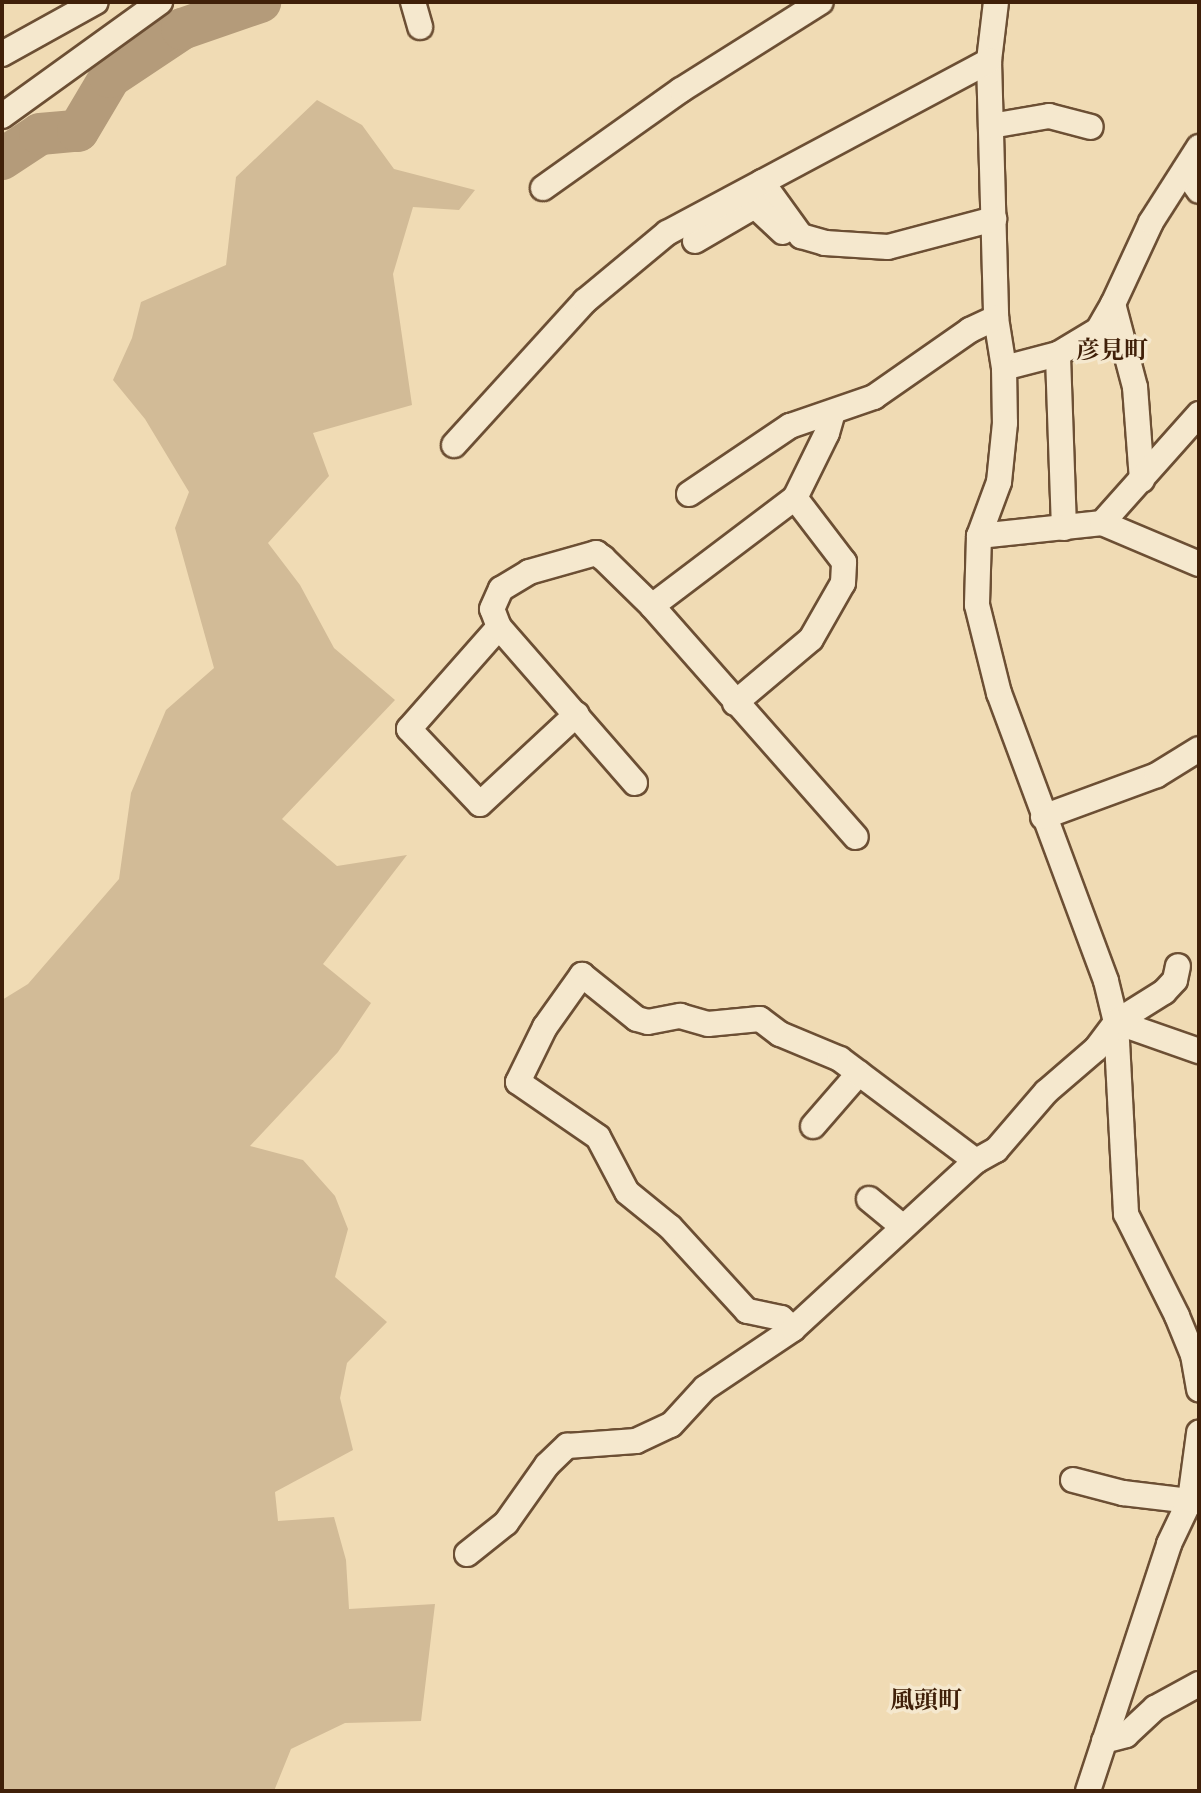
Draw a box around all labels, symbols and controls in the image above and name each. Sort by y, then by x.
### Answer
district label: 彦見町 [1076,338,1148,366]
district label: 風頭町 [890,1688,962,1716]

